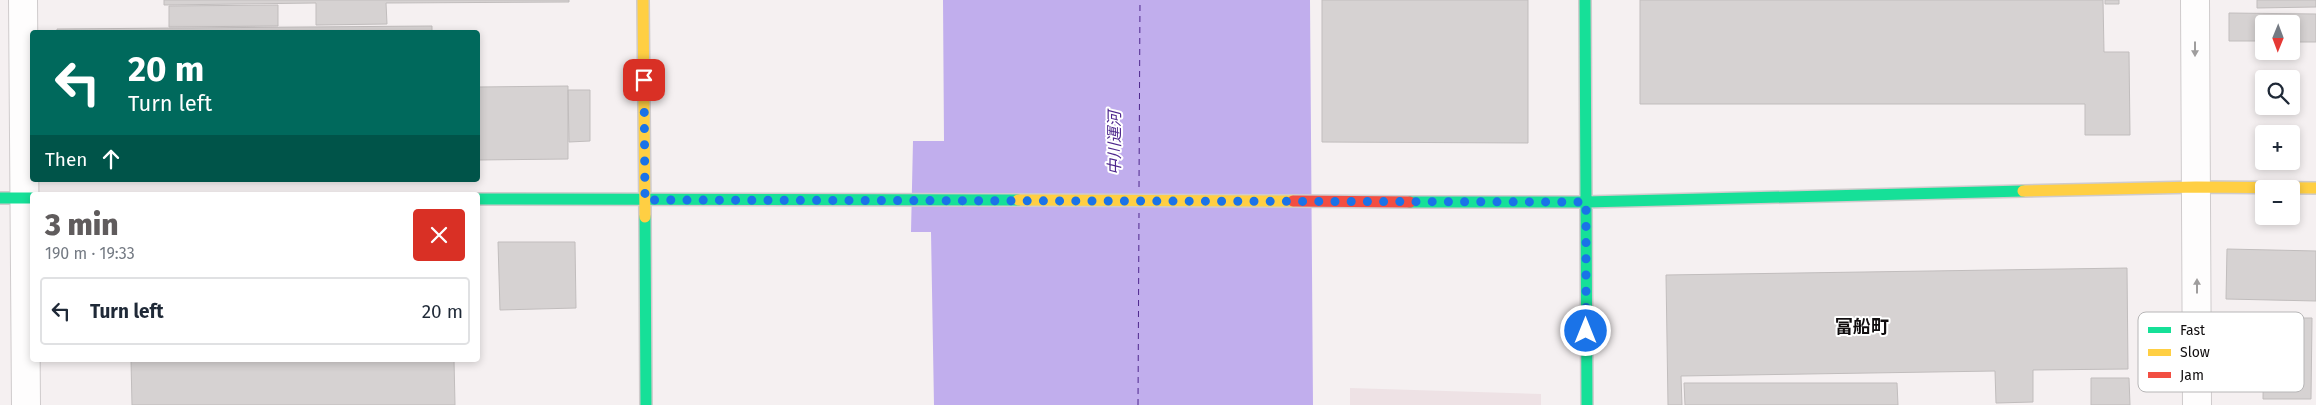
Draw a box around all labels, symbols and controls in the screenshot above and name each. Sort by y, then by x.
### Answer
north arrow [2255,15,2300,60]
map controls [2255,15,2300,225]
one-way arrow [2191,41,2199,57]
text: 20 m [128,48,204,90]
icon: left [45,50,110,115]
pin [623,59,665,101]
icon: arrive [630,66,658,94]
button: search [2255,70,2300,115]
text: Turn left [128,90,212,117]
water label: 中川運河 [1105,108,1124,175]
button: + [2255,125,2300,170]
icon: ahead [97,145,125,173]
text: Then [45,148,87,171]
button: − [2255,180,2300,225]
text: 3 min [45,207,119,243]
button: close [413,209,465,261]
text: 190 m · 19:33 [45,244,135,263]
one-way arrow [2193,278,2201,294]
icon: left [47,297,75,325]
text: Turn left [90,300,164,323]
text: 20 m [422,300,463,323]
position arrow [1559,304,1611,356]
legend [2138,312,2304,392]
district label: 富船町 [1835,316,1889,338]
text: Fast [2180,322,2206,339]
text: Slow [2180,344,2210,361]
text: Jam [2180,367,2204,384]

